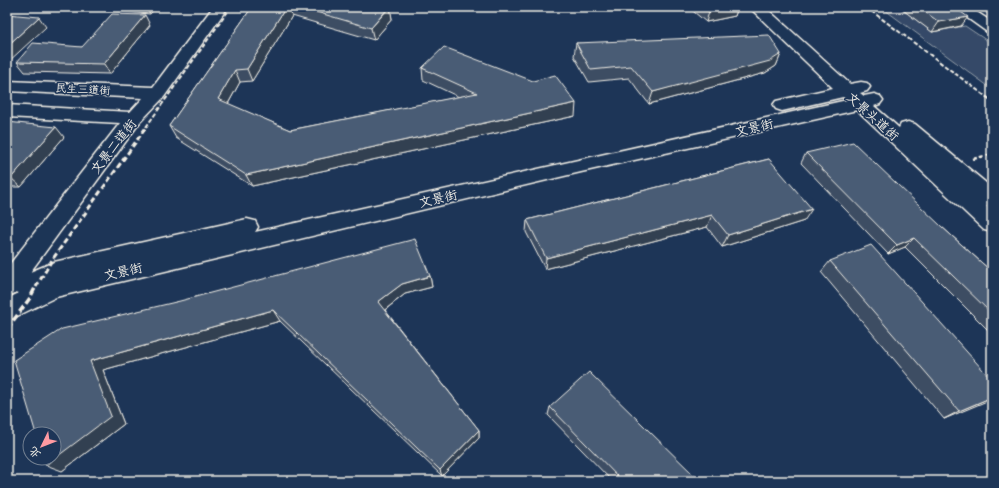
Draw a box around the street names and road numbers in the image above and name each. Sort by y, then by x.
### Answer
street label: 民生三道街 [55,82,112,100]
street label: 文景头道街 [841,89,902,147]
street label: 文景二道街 [87,116,142,179]
street label: 文景街 [733,116,776,143]
street label: 文景街 [417,187,460,214]
street label: 文景街 [102,260,145,287]

